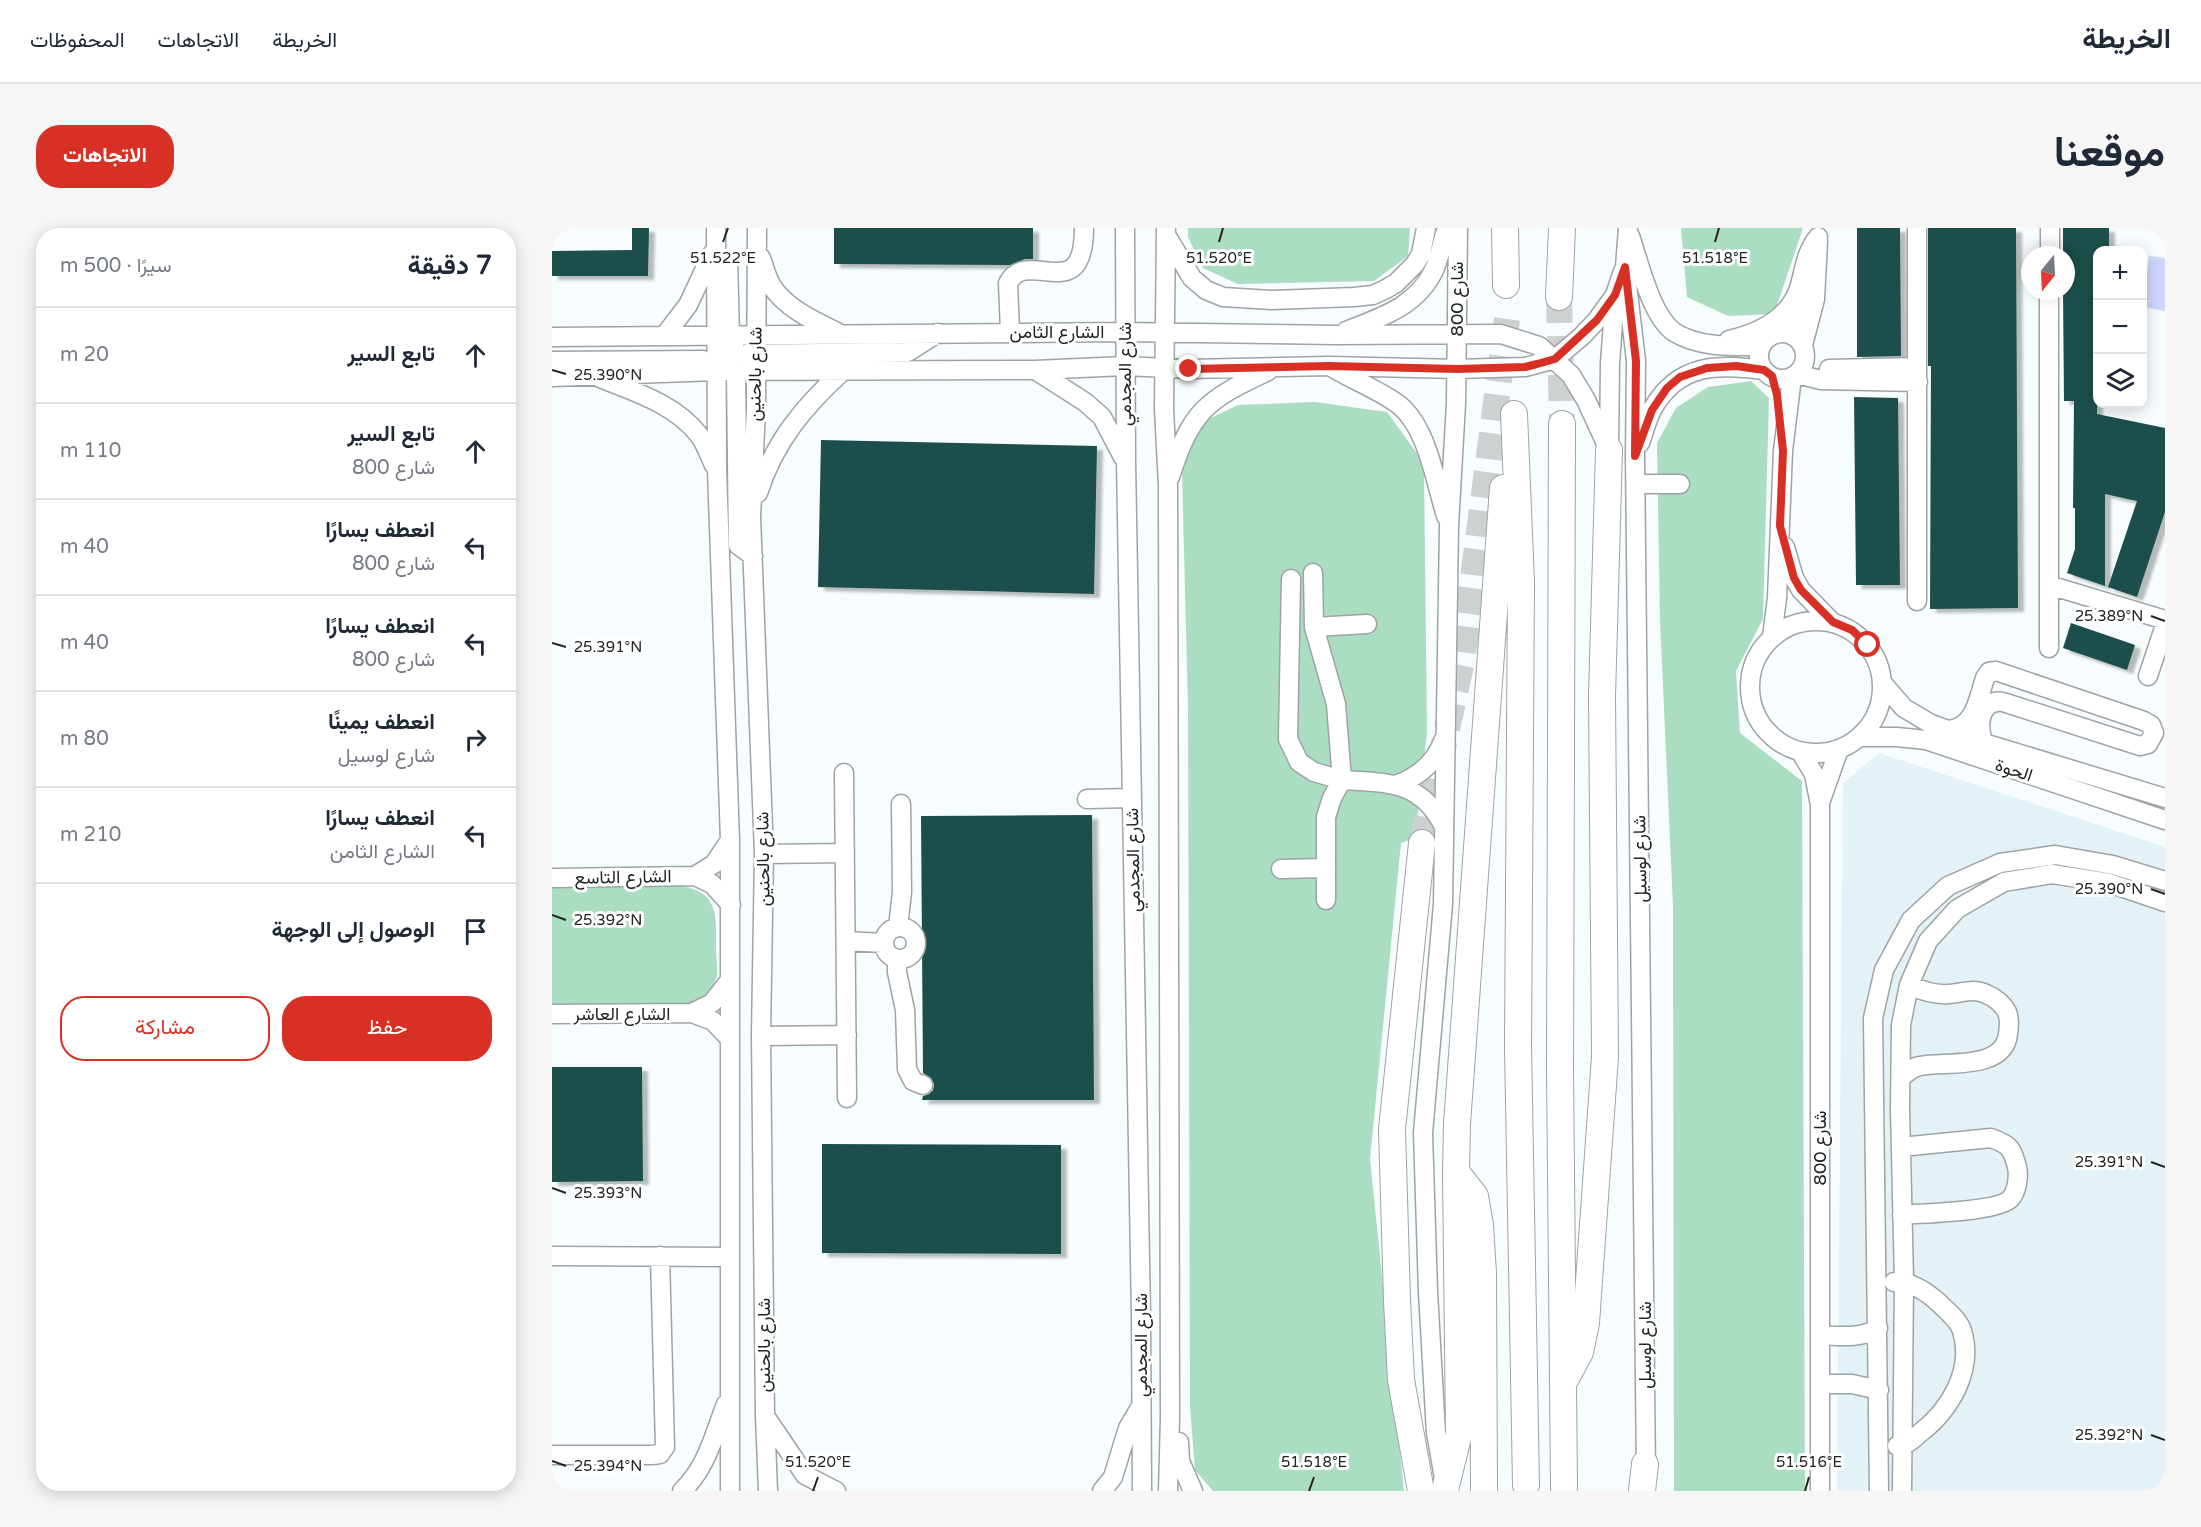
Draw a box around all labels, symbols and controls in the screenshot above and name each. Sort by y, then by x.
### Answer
text: الخريطة [2082,22,2171,56]
text: المحفوظات [30,28,125,53]
text: الاتجاهات [158,28,239,53]
text: الخريطة [272,28,337,53]
button: الاتجاهات [36,125,174,188]
text: موقعنا [2054,127,2165,178]
north arrow [2021,246,2075,300]
map controls [2093,246,2147,408]
button: + [2093,246,2147,300]
text: 51.522°E [690,249,756,267]
text: 51.520°E [1186,249,1252,267]
text: 51.518°E [1682,249,1748,267]
text: 7 دقيقة [408,250,492,281]
text: سيرًا · 500 m [60,254,172,278]
street label: شارع 800 [1446,262,1469,336]
button: − [2093,300,2147,354]
street label: الشارع الثامن [1010,321,1104,344]
street label: شارع المجدمي [1114,322,1140,426]
street label: شارع بالحنين [743,327,768,421]
icon: ahead [459,339,492,372]
text: تابع السير [347,341,435,367]
text: 20 m [60,343,109,367]
button: layers [2093,354,2147,408]
route end [1175,355,1201,381]
text: 25.390°N [574,366,642,384]
text: تابع السير [347,421,435,447]
icon: ahead [459,435,492,468]
text: 110 m [60,439,121,463]
text: شارع 800 [352,456,435,480]
text: انعطف يسارًا [325,517,435,543]
icon: left [459,531,492,564]
text: 40 m [60,535,109,559]
text: شارع 800 [352,552,435,576]
text: 25.389°N [2075,607,2143,625]
text: انعطف يسارًا [325,613,435,639]
icon: left [459,627,492,660]
text: 40 m [60,631,109,655]
route start [1854,631,1880,657]
text: 25.391°N [574,638,642,656]
text: شارع 800 [352,648,435,672]
text: انعطف يمينًا [328,709,435,735]
icon: right [459,723,492,756]
text: 80 m [60,727,109,751]
text: شارع لوسيل [338,744,435,768]
street label: الحوة [1993,754,2035,786]
text: انعطف يسارًا [325,805,435,831]
street label: شارع المجدمي [1121,808,1149,912]
street label: شارع بالحنين [751,812,776,906]
street label: شارع لوسيل [1628,815,1653,903]
icon: left [459,819,492,852]
text: 210 m [60,823,121,847]
text: الشارع الثامن [330,840,435,864]
street label: الشارع التاسع [574,865,672,890]
text: 25.390°N [2075,880,2143,898]
text: 25.392°N [574,911,642,929]
icon: arrive [459,915,492,948]
text: الوصول إلى الوجهة [271,917,435,943]
button: مشاركة [60,996,270,1061]
button: حفظ [282,996,492,1061]
street label: الشارع العاشر [573,1003,670,1026]
street label: شارع 800 [1809,1111,1832,1185]
text: 25.391°N [2075,1153,2143,1171]
text: 25.393°N [574,1184,642,1202]
street label: شارع المجدمي [1130,1293,1156,1397]
street label: شارع بالحنين [753,1298,776,1392]
street label: شارع لوسيل [1634,1301,1657,1389]
text: 25.392°N [2075,1426,2143,1444]
text: 51.520°E [785,1453,851,1471]
text: 51.518°E [1281,1453,1347,1471]
text: 51.516°E [1776,1453,1842,1471]
text: 25.394°N [574,1457,642,1475]

